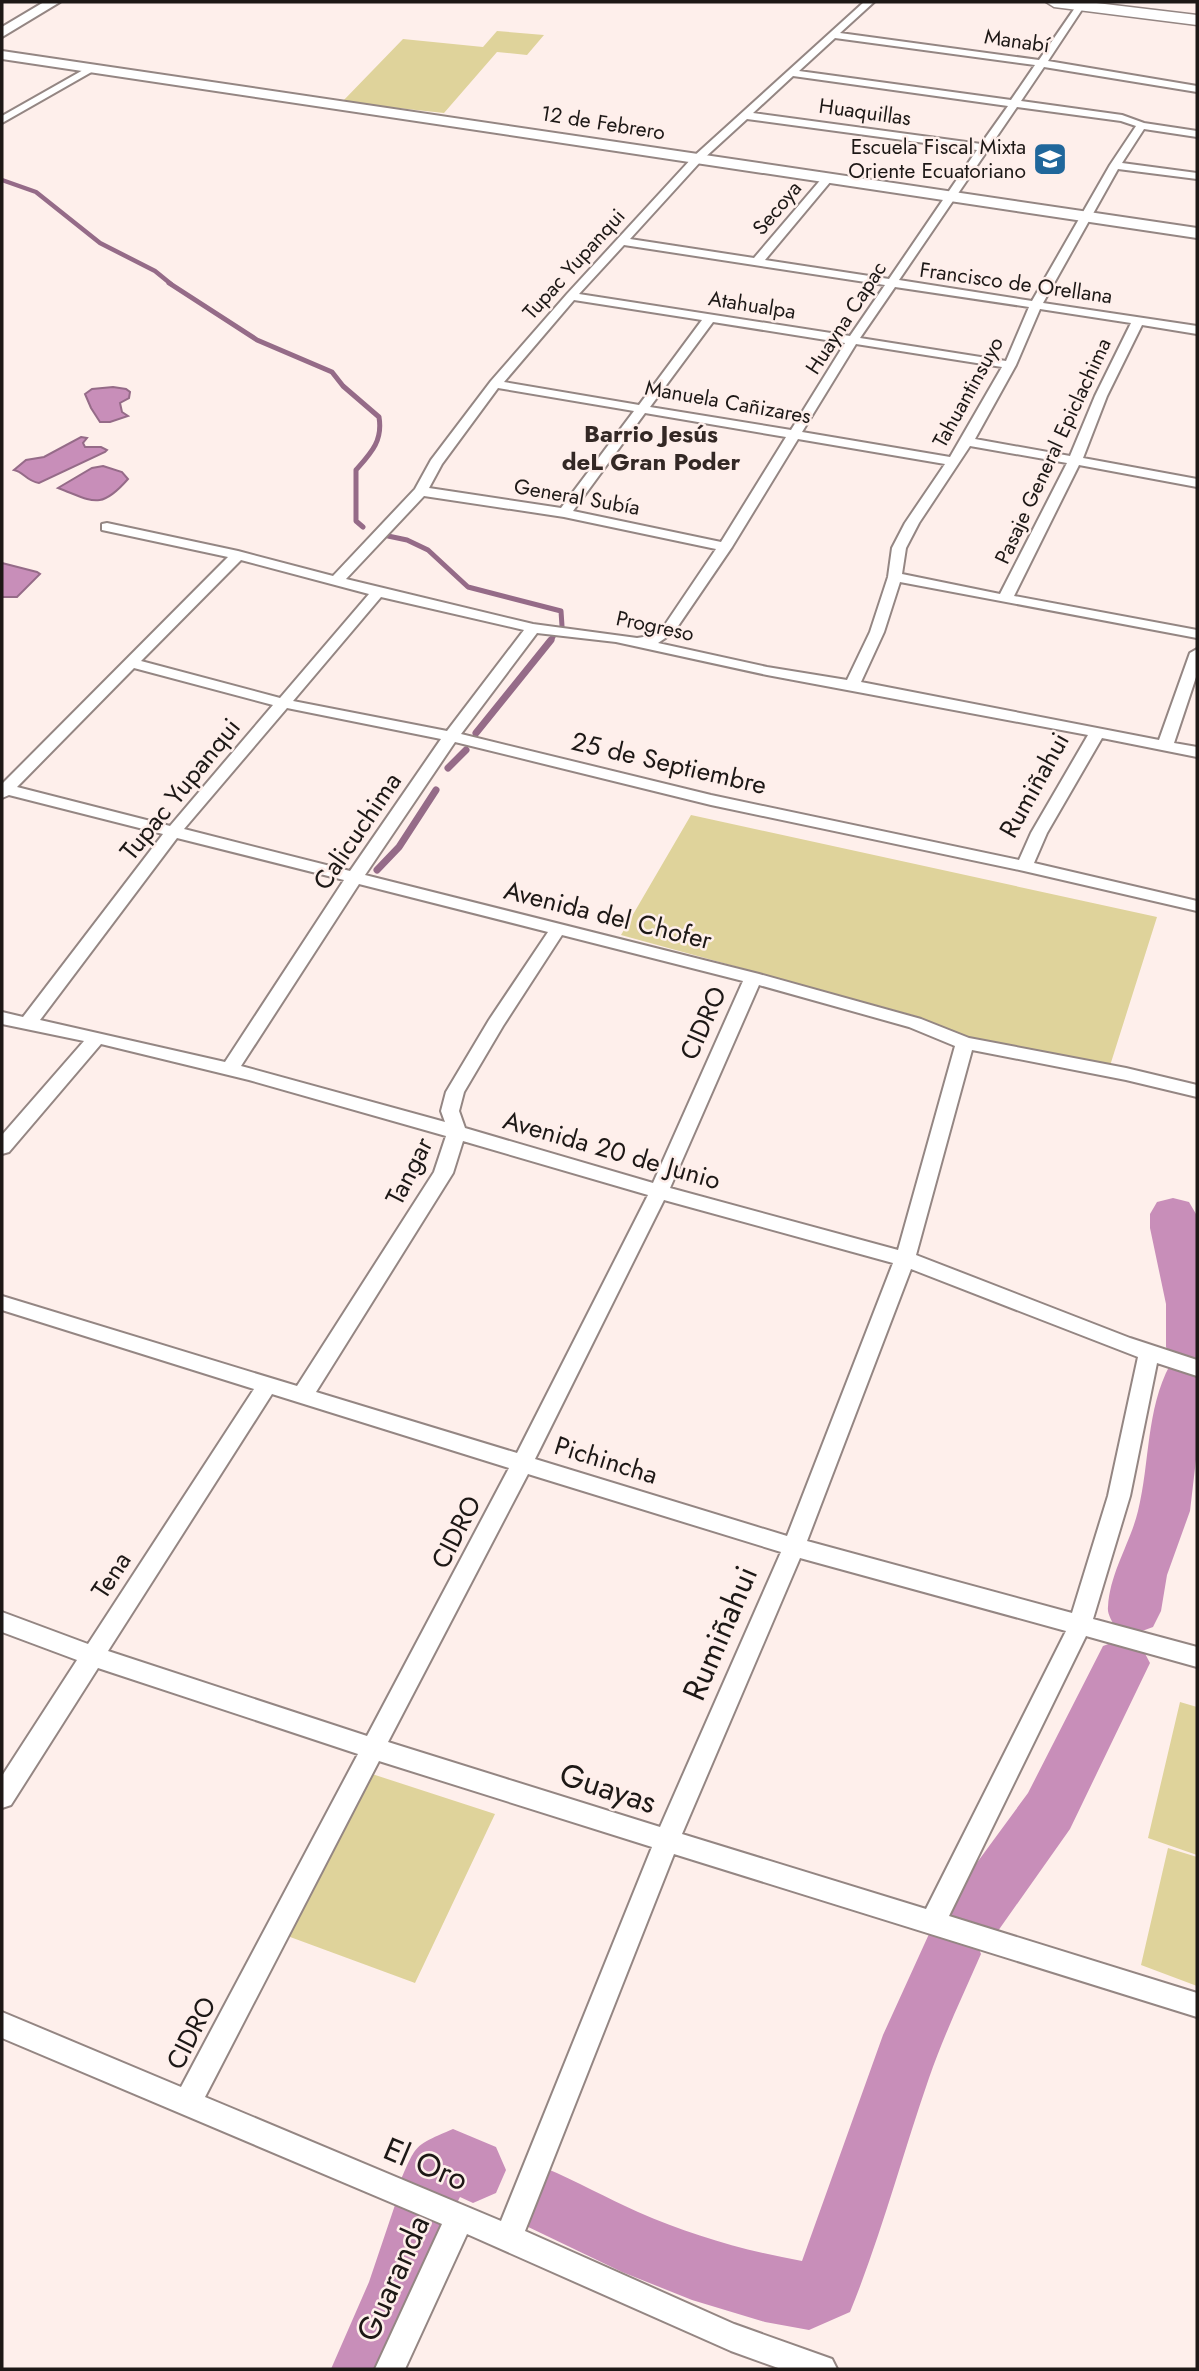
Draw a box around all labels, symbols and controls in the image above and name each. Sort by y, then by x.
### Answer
street label: Manabí [982,22,1053,61]
street label: Huaquillas [817,91,913,133]
street label: 12 de Febrero [539,98,667,148]
place label: Escuela Fiscal Mixta Oriente Ecuatoriano [848,132,1026,186]
school or university icon: Escuela Fiscal Mixta Oriente Ecuatoriano [1031,140,1069,178]
street label: Secoya [745,174,809,242]
street label: Tupac Yupanqui [516,202,632,326]
street label: Francisco de Orellana [918,255,1114,311]
street label: Huayna Capac [798,256,894,380]
street label: Atahualpa [706,283,798,327]
street label: Tahuantinsuyo [925,331,1011,453]
street label: Pasaje General Epiclachima [987,333,1119,569]
street label: Manuela Cañizares [643,373,813,431]
district label: Barrio Jesús deL Gran Poder [562,416,740,479]
street label: General Subía [512,471,642,523]
street label: Progreso [613,603,697,649]
street label: Tupac Yupanqui [111,710,249,868]
street label: 25 de Septiembre [568,722,770,804]
street label: Rumiñahui [989,725,1079,845]
street label: Calicuchima [304,765,410,897]
street label: Avenida del Chofer [500,871,716,959]
street label: CIDRO [670,980,736,1066]
street label: Avenida 20 de Junio [499,1101,725,1199]
street label: Tangar [376,1130,442,1212]
street label: Pichincha [550,1426,662,1494]
street label: CIDRO [422,1489,490,1575]
street label: Tena [82,1544,140,1606]
street label: Rumiñahui [671,1559,769,1707]
street label: Guayas [554,1751,662,1825]
street label: CIDRO [157,1990,225,2076]
street label: El Oro [377,2126,475,2202]
street label: Guaranda [345,2208,441,2348]

